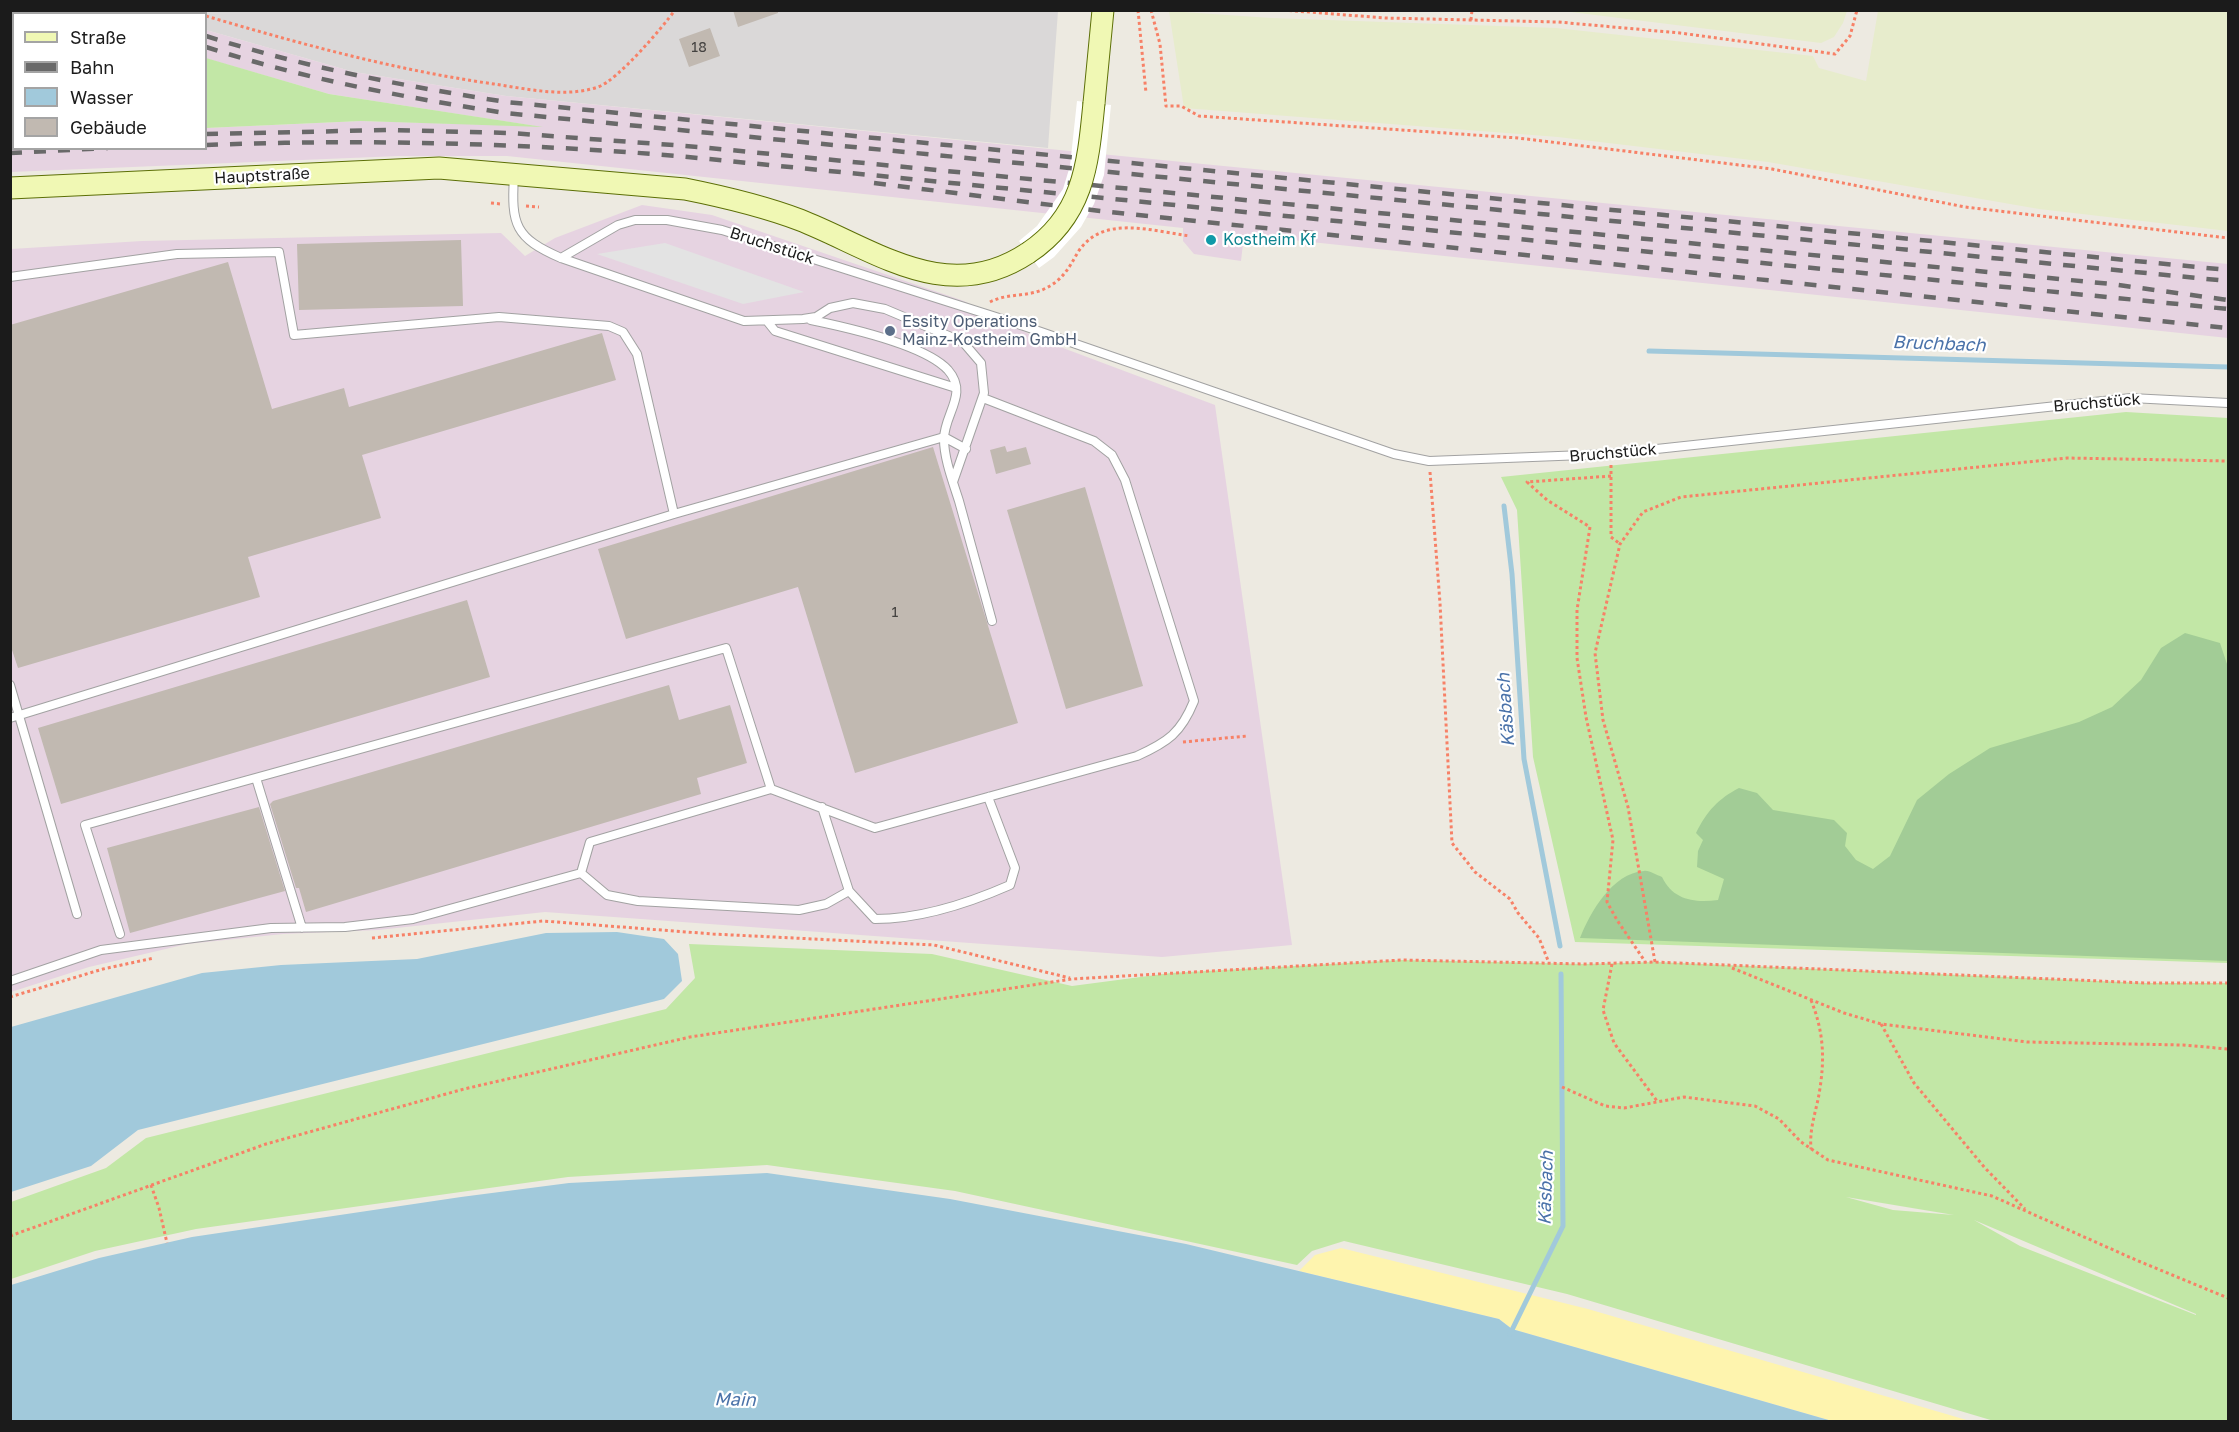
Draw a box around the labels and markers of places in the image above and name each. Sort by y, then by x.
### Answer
place label: Kostheim Kf [1223,230,1316,250]
marker: Kostheim Kf [1204,233,1218,247]
place label: Essity Operations Mainz-Kostheim GmbH [902,312,1077,350]
marker: Essity Operations Mainz-Kostheim GmbH [883,324,897,338]

